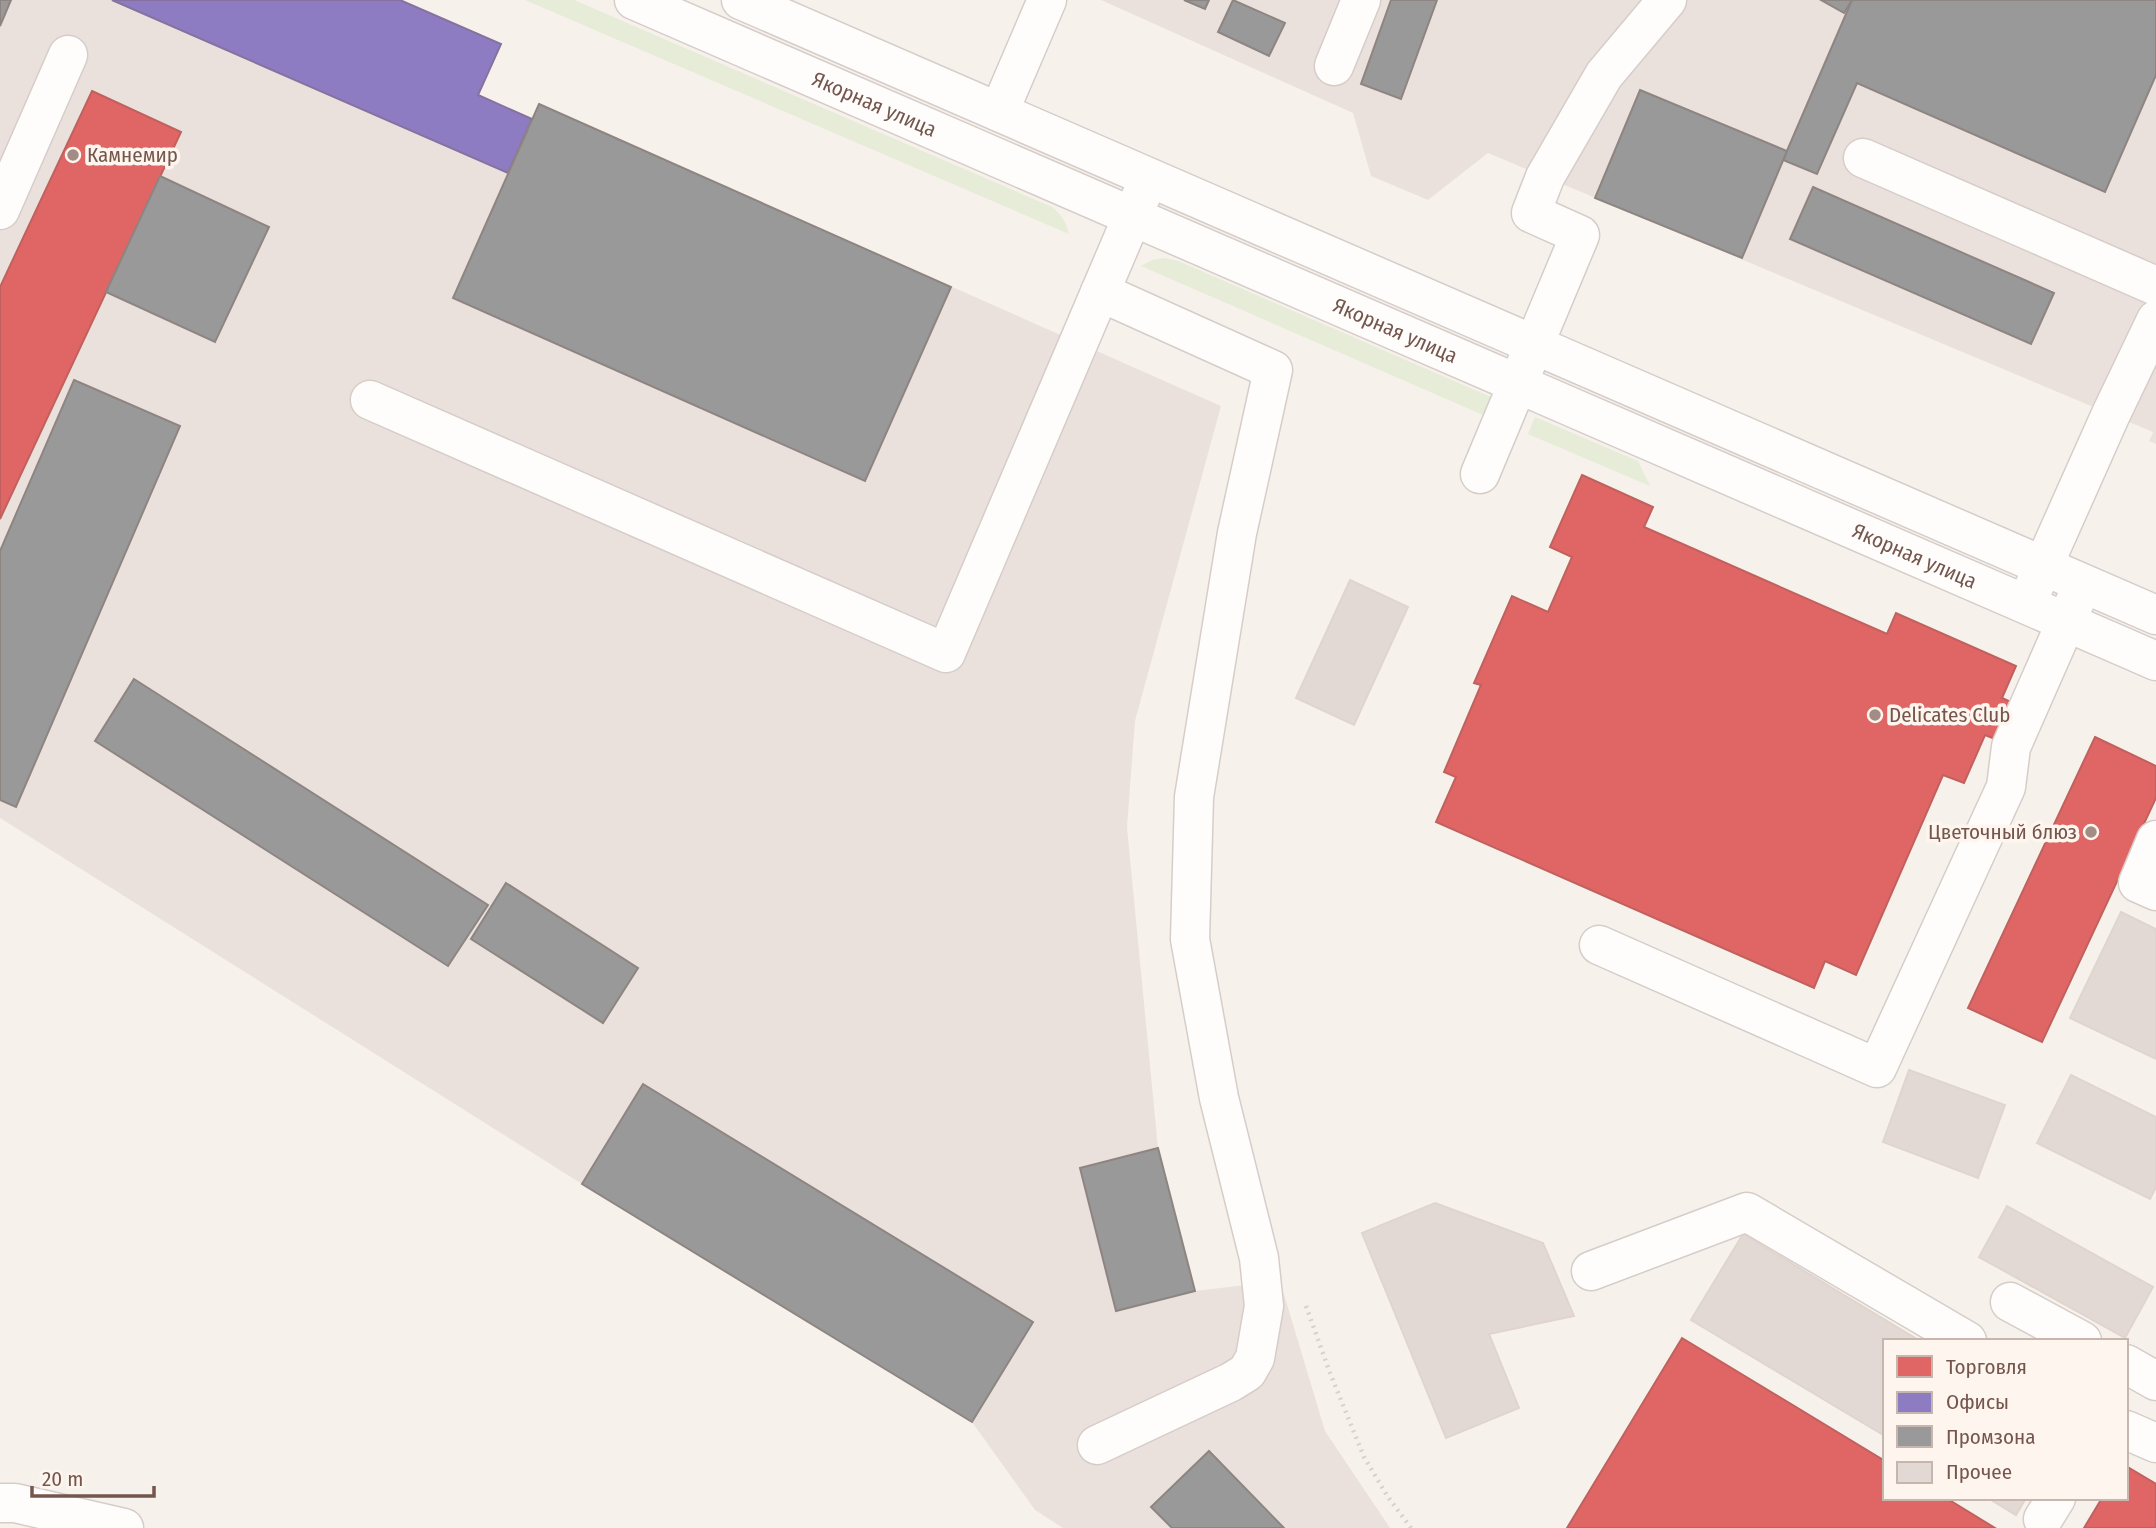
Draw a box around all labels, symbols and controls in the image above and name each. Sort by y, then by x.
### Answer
street label: Якорная улица [808,66,940,143]
place label: Камнемир [87,142,178,168]
marker: Камнемир [65,147,81,163]
street label: Якорная улица [1329,292,1461,369]
street label: Якорная улица [1848,518,1981,594]
place label: Delicates Club [1889,702,2010,728]
marker: Delicates Club [1867,707,1883,723]
place label: Цветочный блюз [1928,819,2077,845]
marker: Цветочный блюз [2083,824,2099,840]
legend [1883,1339,2128,1500]
text: Торговля [1946,1354,2027,1380]
text: Офисы [1946,1389,2009,1415]
text: Промзона [1946,1424,2035,1450]
scale bar [32,1454,154,1498]
text: Прочее [1946,1459,2012,1485]
text: 20 m [42,1466,83,1492]

